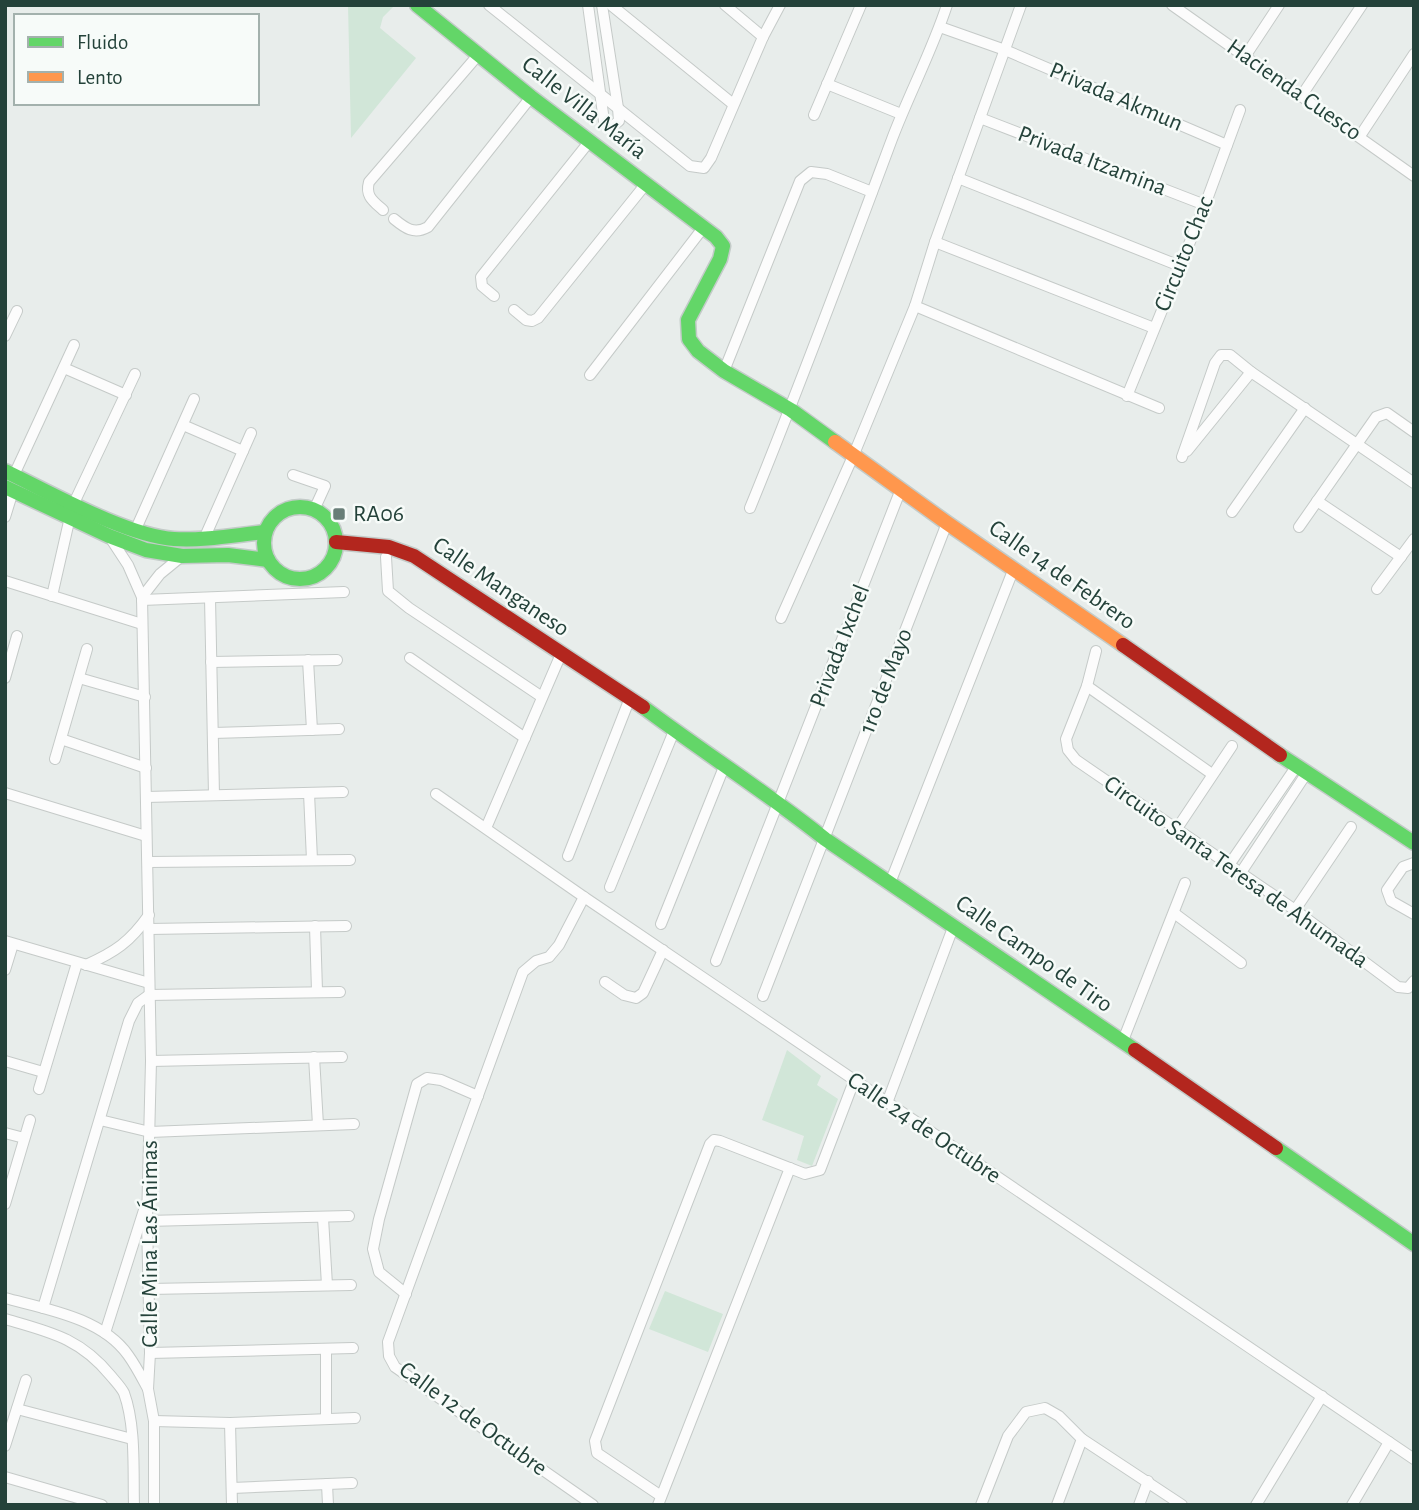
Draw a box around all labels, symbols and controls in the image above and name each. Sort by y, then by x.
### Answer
legend [14,14,259,105]
text: Fluido [77,32,128,53]
street label: Hacienda Cuesco [1222,35,1366,145]
street label: Calle Villa María [517,52,651,164]
street label: Privada Akmun [1046,58,1186,136]
text: Lento [77,67,123,88]
street label: Privada Itzamina [1014,122,1170,200]
street label: Circuito Chac [1150,193,1218,315]
place label: RA06 [353,502,404,526]
marker: RA06 [331,506,347,522]
street label: Calle 14 de Febrero [984,516,1140,634]
street label: Calle Manganeso [428,533,574,641]
street label: Privada Ixchel [806,581,874,711]
street label: 1ro de Mayo [855,625,917,737]
street label: Circuito Santa Teresa de Ahumada [1099,771,1373,973]
street label: Calle Campo de Tiro [951,891,1117,1017]
street label: Calle 24 de Octubre [843,1068,1005,1188]
street label: Calle Mina Las Ánimas [136,1140,162,1348]
street label: Calle 12 de Octubre [395,1357,551,1481]

